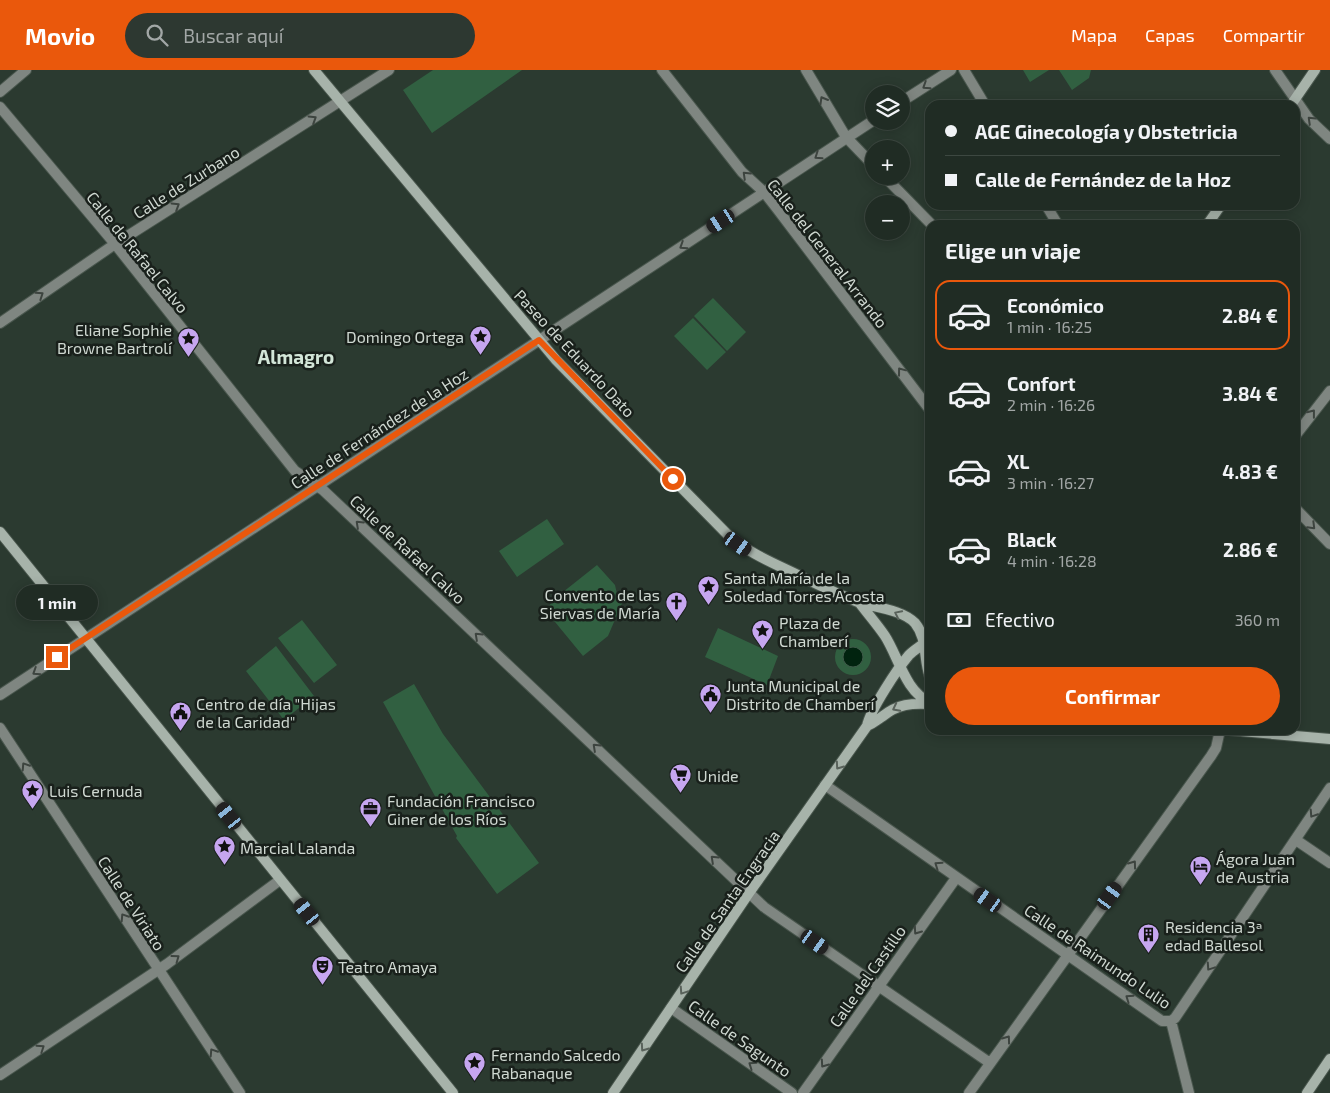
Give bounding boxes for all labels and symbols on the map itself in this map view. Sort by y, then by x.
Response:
one-way arrow [923,80,932,89]
one-way arrow [819,96,829,105]
one-way arrow [308,116,317,126]
one-way arrow [1308,117,1317,126]
street label: Calle de Zurbano [129,142,243,222]
one-way arrow [814,149,823,159]
one-way arrow [742,172,751,181]
street label: Calle del General Arrando [764,175,892,331]
street label: Calle de Rafael Calvo [83,187,193,317]
one-way arrow [170,203,179,212]
car [704,207,737,235]
one-way arrow [679,239,688,249]
street label: Paseo de Eduardo Dato [511,285,639,421]
one-way arrow [34,292,44,301]
place label: Eliane Sophie Browne Bartrolí [57,320,173,357]
place icon: Domingo Ortega [468,324,492,355]
place icon: Eliane Sophie Browne Bartrolí [176,326,200,357]
place label: Domingo Ortega [346,327,464,346]
district label: Almagro [258,345,334,368]
street label: Calle de Fernández de la Hoz [287,364,471,492]
one-way arrow [898,368,906,377]
one-way arrow [1307,410,1315,419]
route start [662,468,684,490]
street label: Calle de Rafael Calvo [346,491,470,607]
one-way arrow [1307,520,1316,529]
one-way arrow [356,521,365,530]
car [721,529,754,559]
place label: Santa María de la Soledad Torres Acosta [724,568,885,605]
place icon: Santa María de la Soledad Torres Acosta [696,574,720,605]
callout: 1 min [16,584,98,620]
place label: Convento de las Siervas de María [540,585,660,622]
church icon: Convento de las Siervas de María [664,591,688,622]
one-way arrow [894,610,903,620]
place label: Plaza de Chamberí [779,613,849,650]
place icon: Plaza de Chamberí [751,619,775,650]
one-way arrow [474,633,483,642]
route end [46,646,68,668]
one-way arrow [32,666,41,675]
place label: Junta Municipal de Distrito de Chamberí [726,676,876,713]
public building icon: Junta Municipal de Distrito de Chamberí [698,682,722,713]
place label: Centro de día "Hijas de la Caridad" [196,694,336,731]
public building icon: Centro de día "Hijas de la Caridad" [168,700,192,731]
one-way arrow [892,702,901,713]
one-way arrow [592,744,601,753]
one-way arrow [836,760,845,770]
one-way arrow [22,762,31,772]
supermarket icon: Unide [669,763,693,794]
place label: Unide [697,766,739,785]
place icon: Luis Cernuda [21,778,45,809]
place label: Luis Cernuda [49,781,143,800]
place label: Fundación Francisco Giner de los Ríos [387,791,535,828]
office icon: Fundación Francisco Giner de los Ríos [359,797,383,828]
car [213,800,244,832]
one-way arrow [1310,809,1319,818]
street label: Calle de Santa Engracia [671,826,783,976]
place icon: Marcial Lalanda [212,835,236,866]
place label: Marcial Lalanda [240,838,355,857]
place label: Ágora Juan de Austria [1216,849,1295,886]
street label: Calle de Viriato [94,852,170,954]
hotel icon: Ágora Juan de Austria [1188,855,1212,886]
one-way arrow [710,856,719,865]
one-way arrow [1127,861,1136,870]
one-way arrow [935,862,944,871]
car [1095,879,1124,913]
car [971,885,1004,915]
car [291,896,322,928]
street label: Calle de Raimundo Lulio [1021,900,1175,1012]
one-way arrow [121,913,130,922]
place label: Residencia 3ª edad Ballesol [1165,917,1263,954]
street label: Calle del Castillo [825,921,909,1031]
building icon: Residencia 3ª edad Ballesol [1137,923,1161,954]
one-way arrow [914,926,924,935]
car [798,927,831,957]
theatre icon: Teatro Amaya [310,954,334,985]
one-way arrow [170,955,180,964]
place label: Teatro Amaya [338,957,437,976]
one-way arrow [1207,962,1216,971]
one-way arrow [679,986,689,995]
one-way arrow [1126,994,1135,1004]
street label: Calle de Sagunto [685,995,795,1081]
one-way arrow [1002,1036,1010,1045]
one-way arrow [640,1043,650,1052]
one-way arrow [35,1045,44,1054]
place label: Fernando Salcedo Rabanaque [491,1045,621,1082]
one-way arrow [210,1049,219,1058]
place icon: Fernando Salcedo Rabanaque [463,1051,487,1082]
one-way arrow [821,1058,830,1068]
one-way arrow [748,1062,758,1071]

